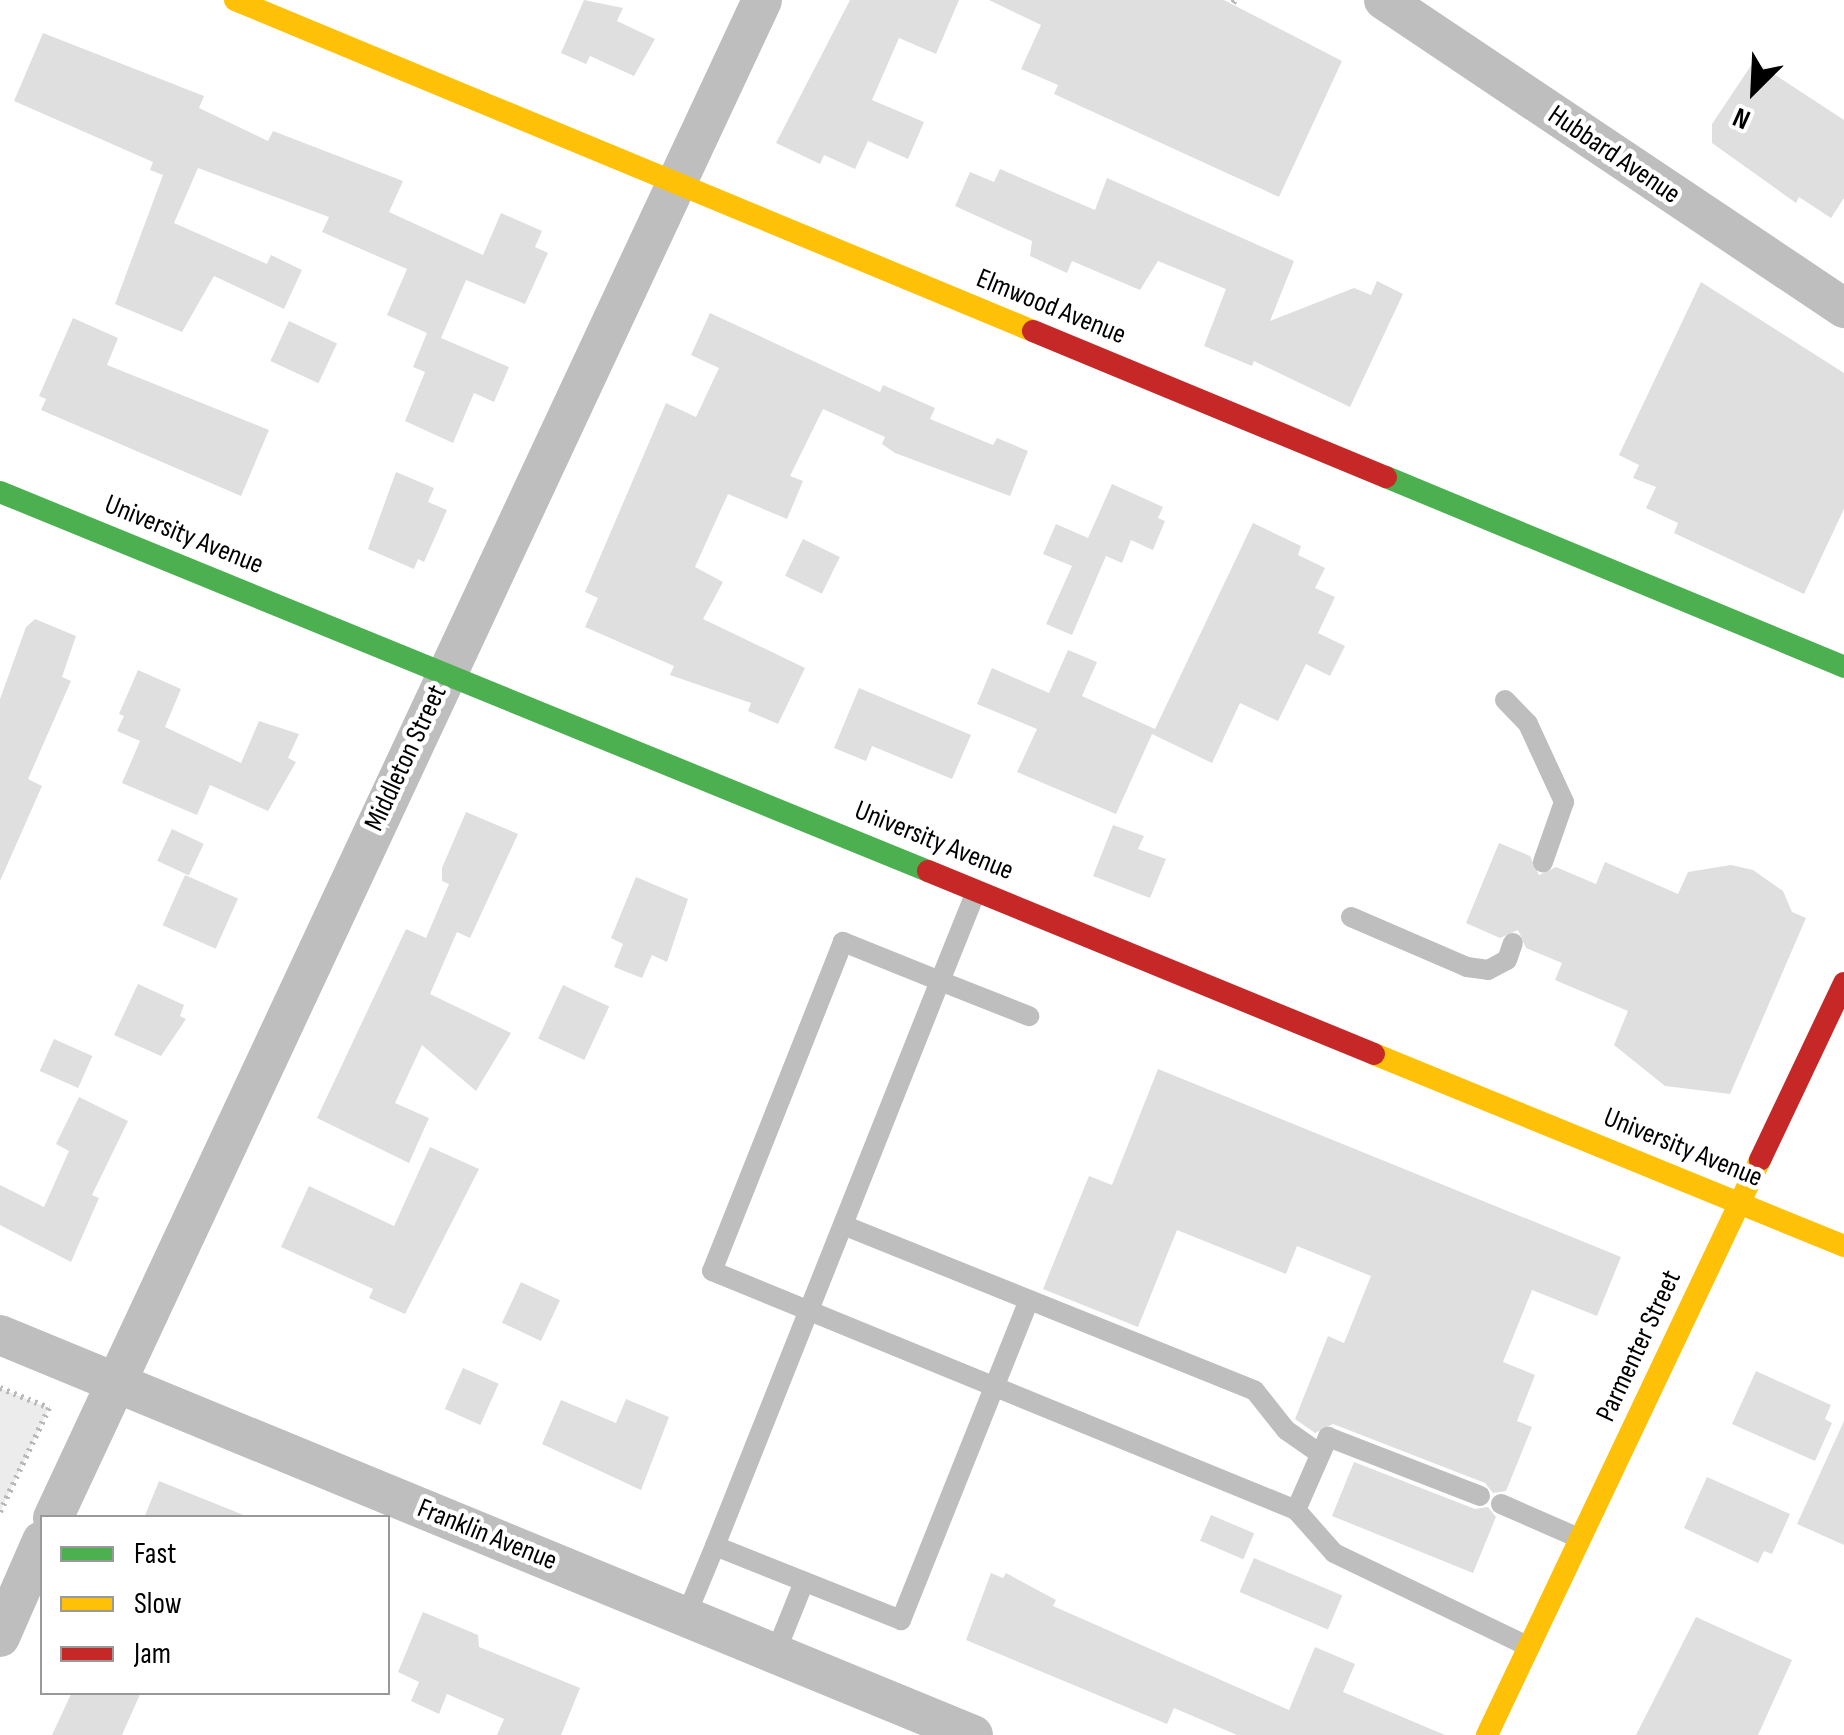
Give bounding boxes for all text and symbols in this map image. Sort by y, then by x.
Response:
north arrow [1704,40,1804,140]
street label: Hubbard Avenue [1542,99,1686,211]
text: N [1728,100,1755,136]
street label: Elmwood Avenue [971,262,1131,352]
street label: University Avenue [100,488,268,582]
street label: Middleton Street [358,680,454,836]
street label: University Avenue [850,794,1018,888]
street label: University Avenue [1599,1101,1767,1195]
street label: Parmenter Street [1589,1265,1689,1427]
street label: Franklin Avenue [412,1492,562,1578]
legend [40,1515,390,1695]
text: Fast [134,1536,176,1572]
text: Slow [134,1586,182,1622]
text: Jam [134,1636,171,1672]

